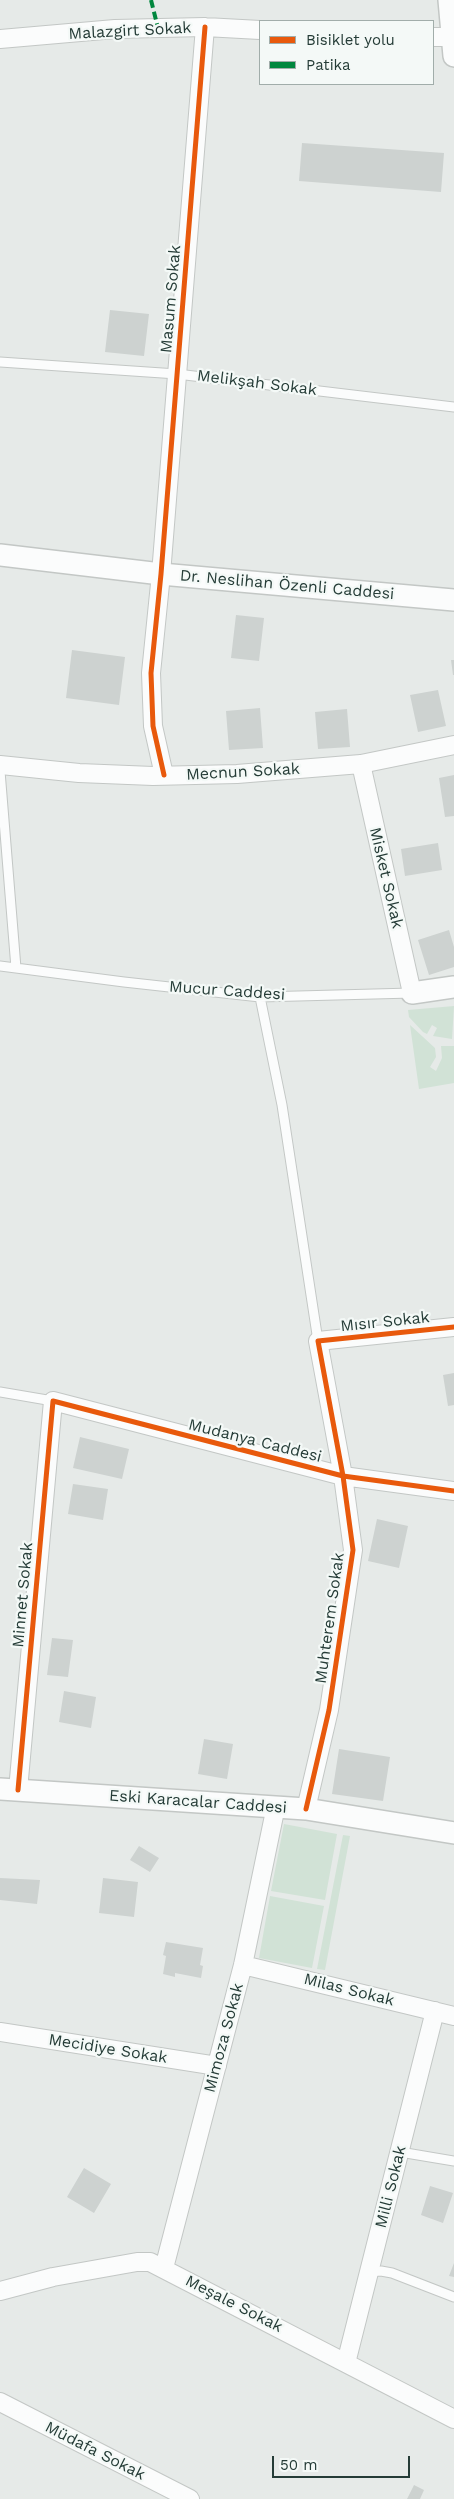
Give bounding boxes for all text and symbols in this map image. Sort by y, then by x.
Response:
street label: Malazgirt Sokak [68,18,192,44]
legend [259,20,434,85]
text: Bisiklet yolu [306,31,395,49]
text: Patika [306,56,350,74]
street label: Masum Sokak [157,244,185,354]
street label: Melikşah Sokak [196,366,318,400]
street label: Dr. Neslihan Özenli Caddesi [179,566,395,604]
street label: Mecnun Sokak [186,759,300,785]
street label: Misket Sokak [365,826,407,930]
street label: Mucur Caddesi [168,977,286,1005]
street label: Mısır Sokak [339,1308,431,1336]
street label: Mudanya Caddesi [186,1415,324,1467]
street label: Minnet Sokak [9,1541,37,1649]
street label: Muhterem Sokak [311,1551,349,1685]
street label: Eski Karacalar Caddesi [109,1786,287,1818]
street label: Milas Sokak [302,1969,396,2011]
street label: Mimoza Sokak [200,1981,248,2095]
street label: Mecidiye Sokak [47,2030,169,2068]
street label: Milli Sokak [371,2144,411,2230]
street label: Meşale Sokak [182,2271,286,2337]
street label: Müdafa Sokak [42,2418,148,2484]
scale bar [274,2446,412,2478]
text: 50 m [280,2456,317,2474]

